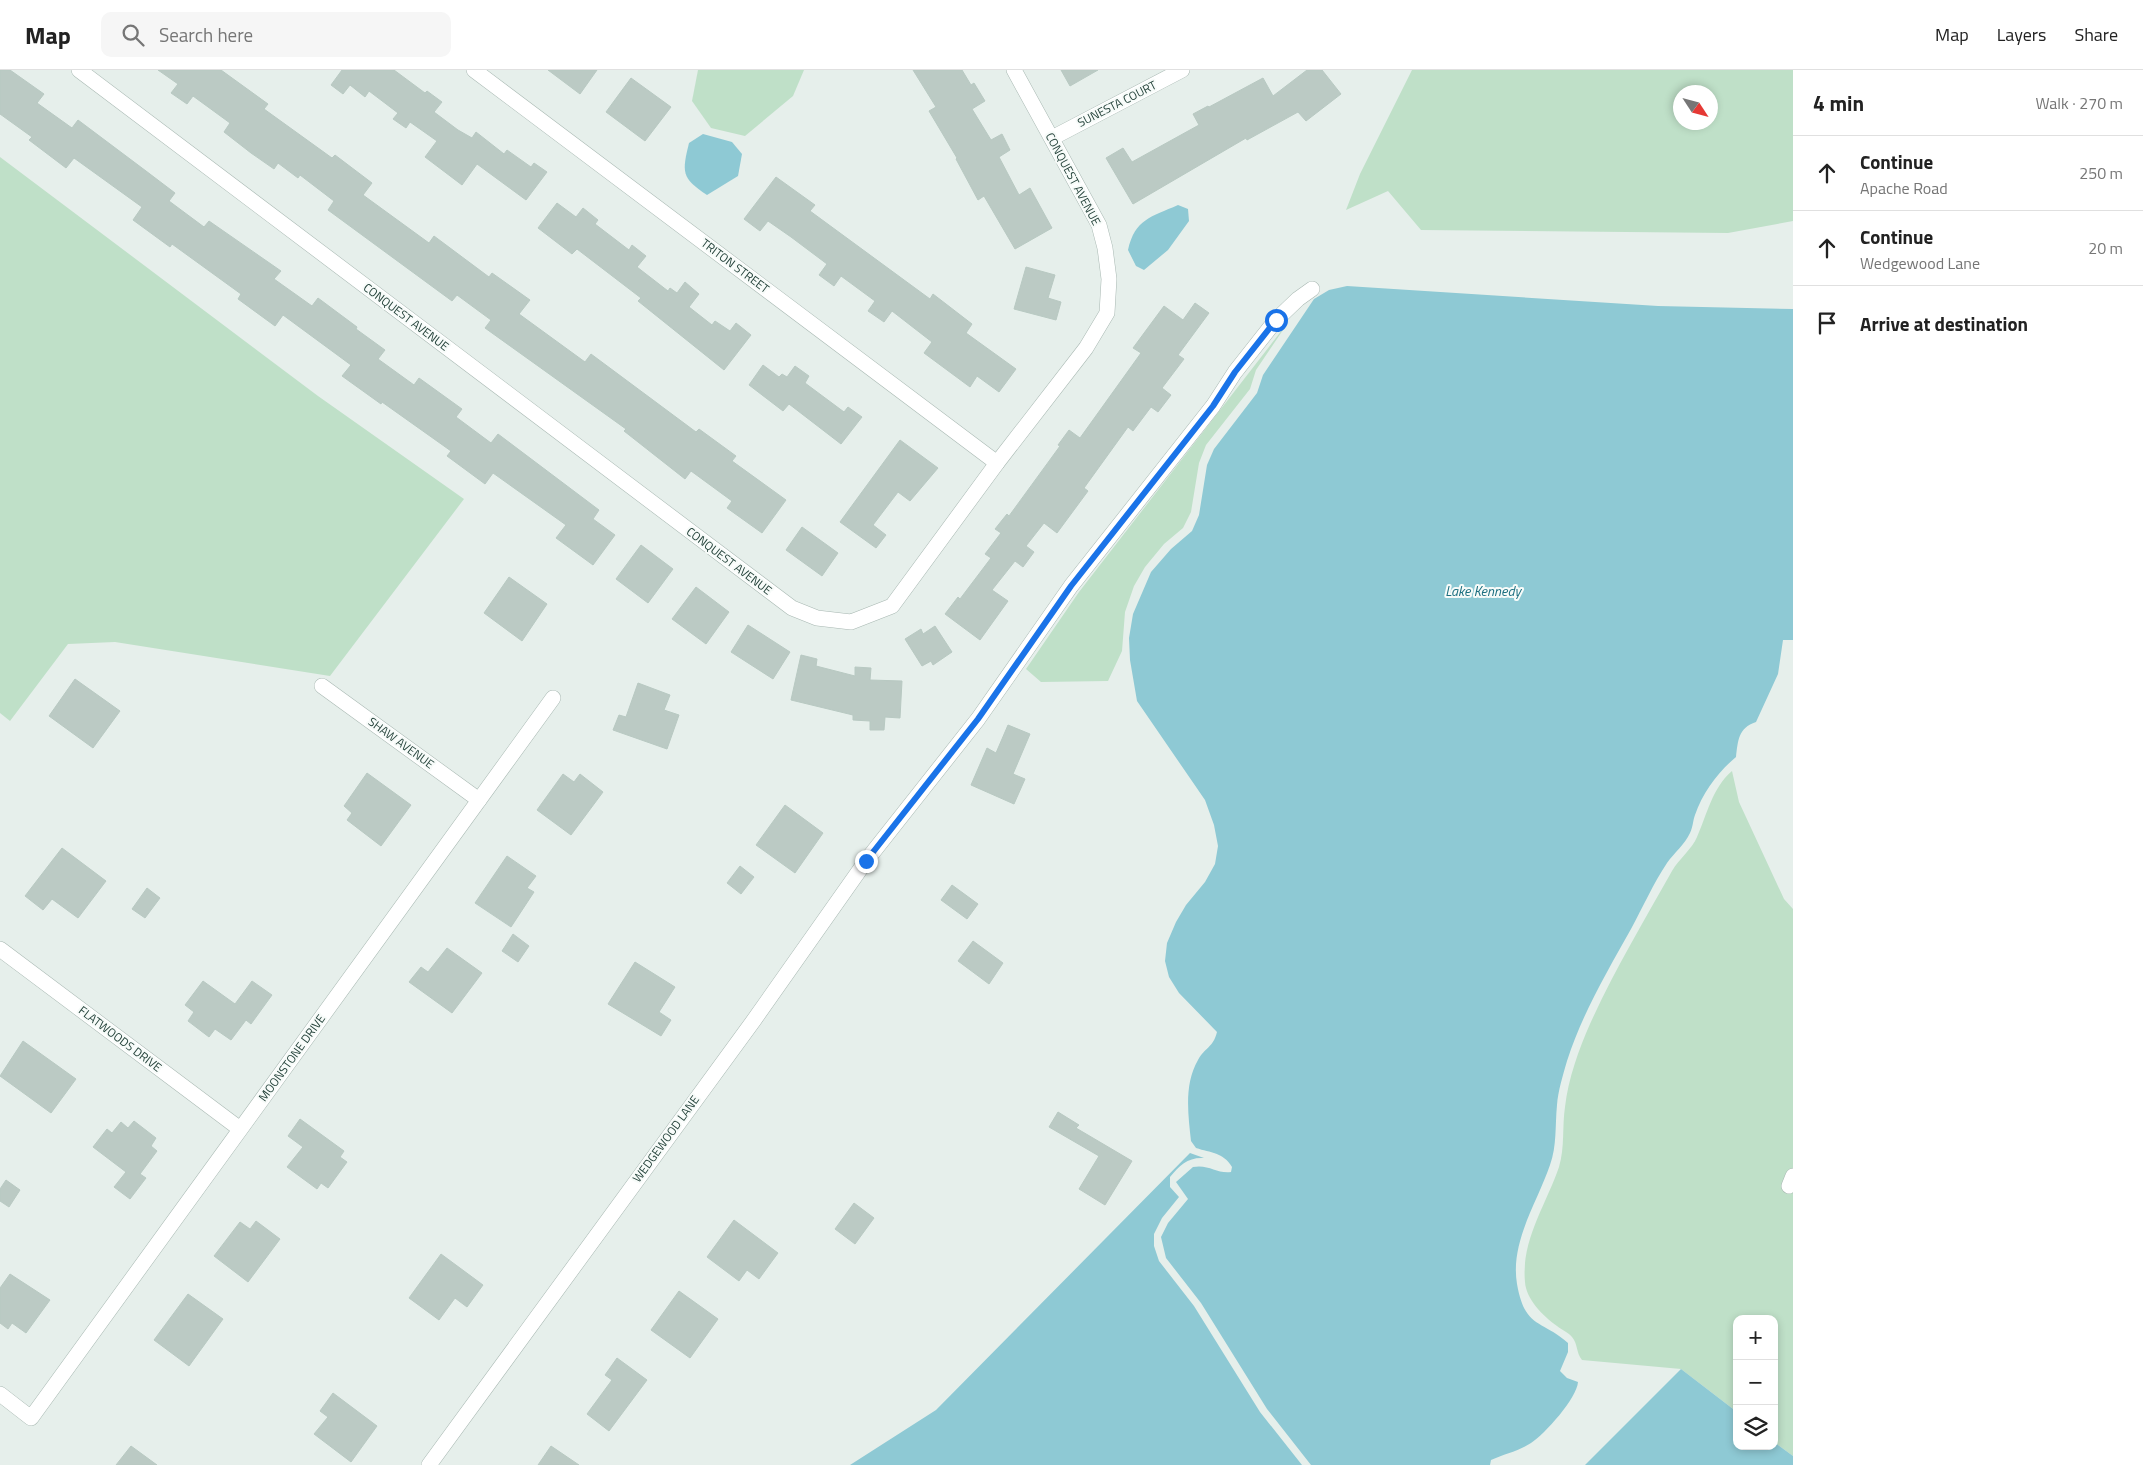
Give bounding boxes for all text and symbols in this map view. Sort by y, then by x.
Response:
search box [101,12,451,57]
text: Map [25,17,71,53]
text: Search here [159,20,253,49]
icon: search [119,21,147,49]
text: Map [1935,21,1969,48]
text: Layers [1997,21,2046,48]
text: Share [2074,21,2118,48]
street label: SUNESTA COURT [1074,75,1160,132]
north arrow [1673,85,1718,130]
text: 4 min [1813,87,1864,119]
text: Walk · 270 m [2035,91,2123,115]
street label: CONQUEST AVENUE [1041,129,1106,229]
text: Continue [1860,147,1933,176]
icon: ahead [1813,159,1841,187]
text: 250 m [2079,161,2123,185]
text: Apache Road [1860,176,1948,200]
text: Continue [1860,222,1933,251]
street label: TRITON STREET [697,234,774,298]
icon: ahead [1813,234,1841,262]
text: 20 m [2088,236,2123,260]
text: Wedgewood Lane [1860,251,1980,275]
street label: CONQUEST AVENUE [359,278,453,355]
route start [1265,309,1288,332]
icon: arrive [1813,309,1841,337]
text: Arrive at destination [1860,309,2028,338]
street label: CONQUEST AVENUE [682,522,776,599]
water label: Lake Kennedy [1445,580,1523,601]
street label: SHAW AVENUE [364,712,439,773]
route end [855,850,878,873]
street label: FLATWOODS DRIVE [75,1001,166,1077]
street label: MOONSTONE DRIVE [253,1010,330,1105]
street label: WEDGEWOOD LANE [627,1091,704,1186]
map controls [1733,1315,1778,1450]
button: + [1733,1315,1778,1360]
button: − [1733,1360,1778,1405]
button: layers [1733,1405,1778,1450]

